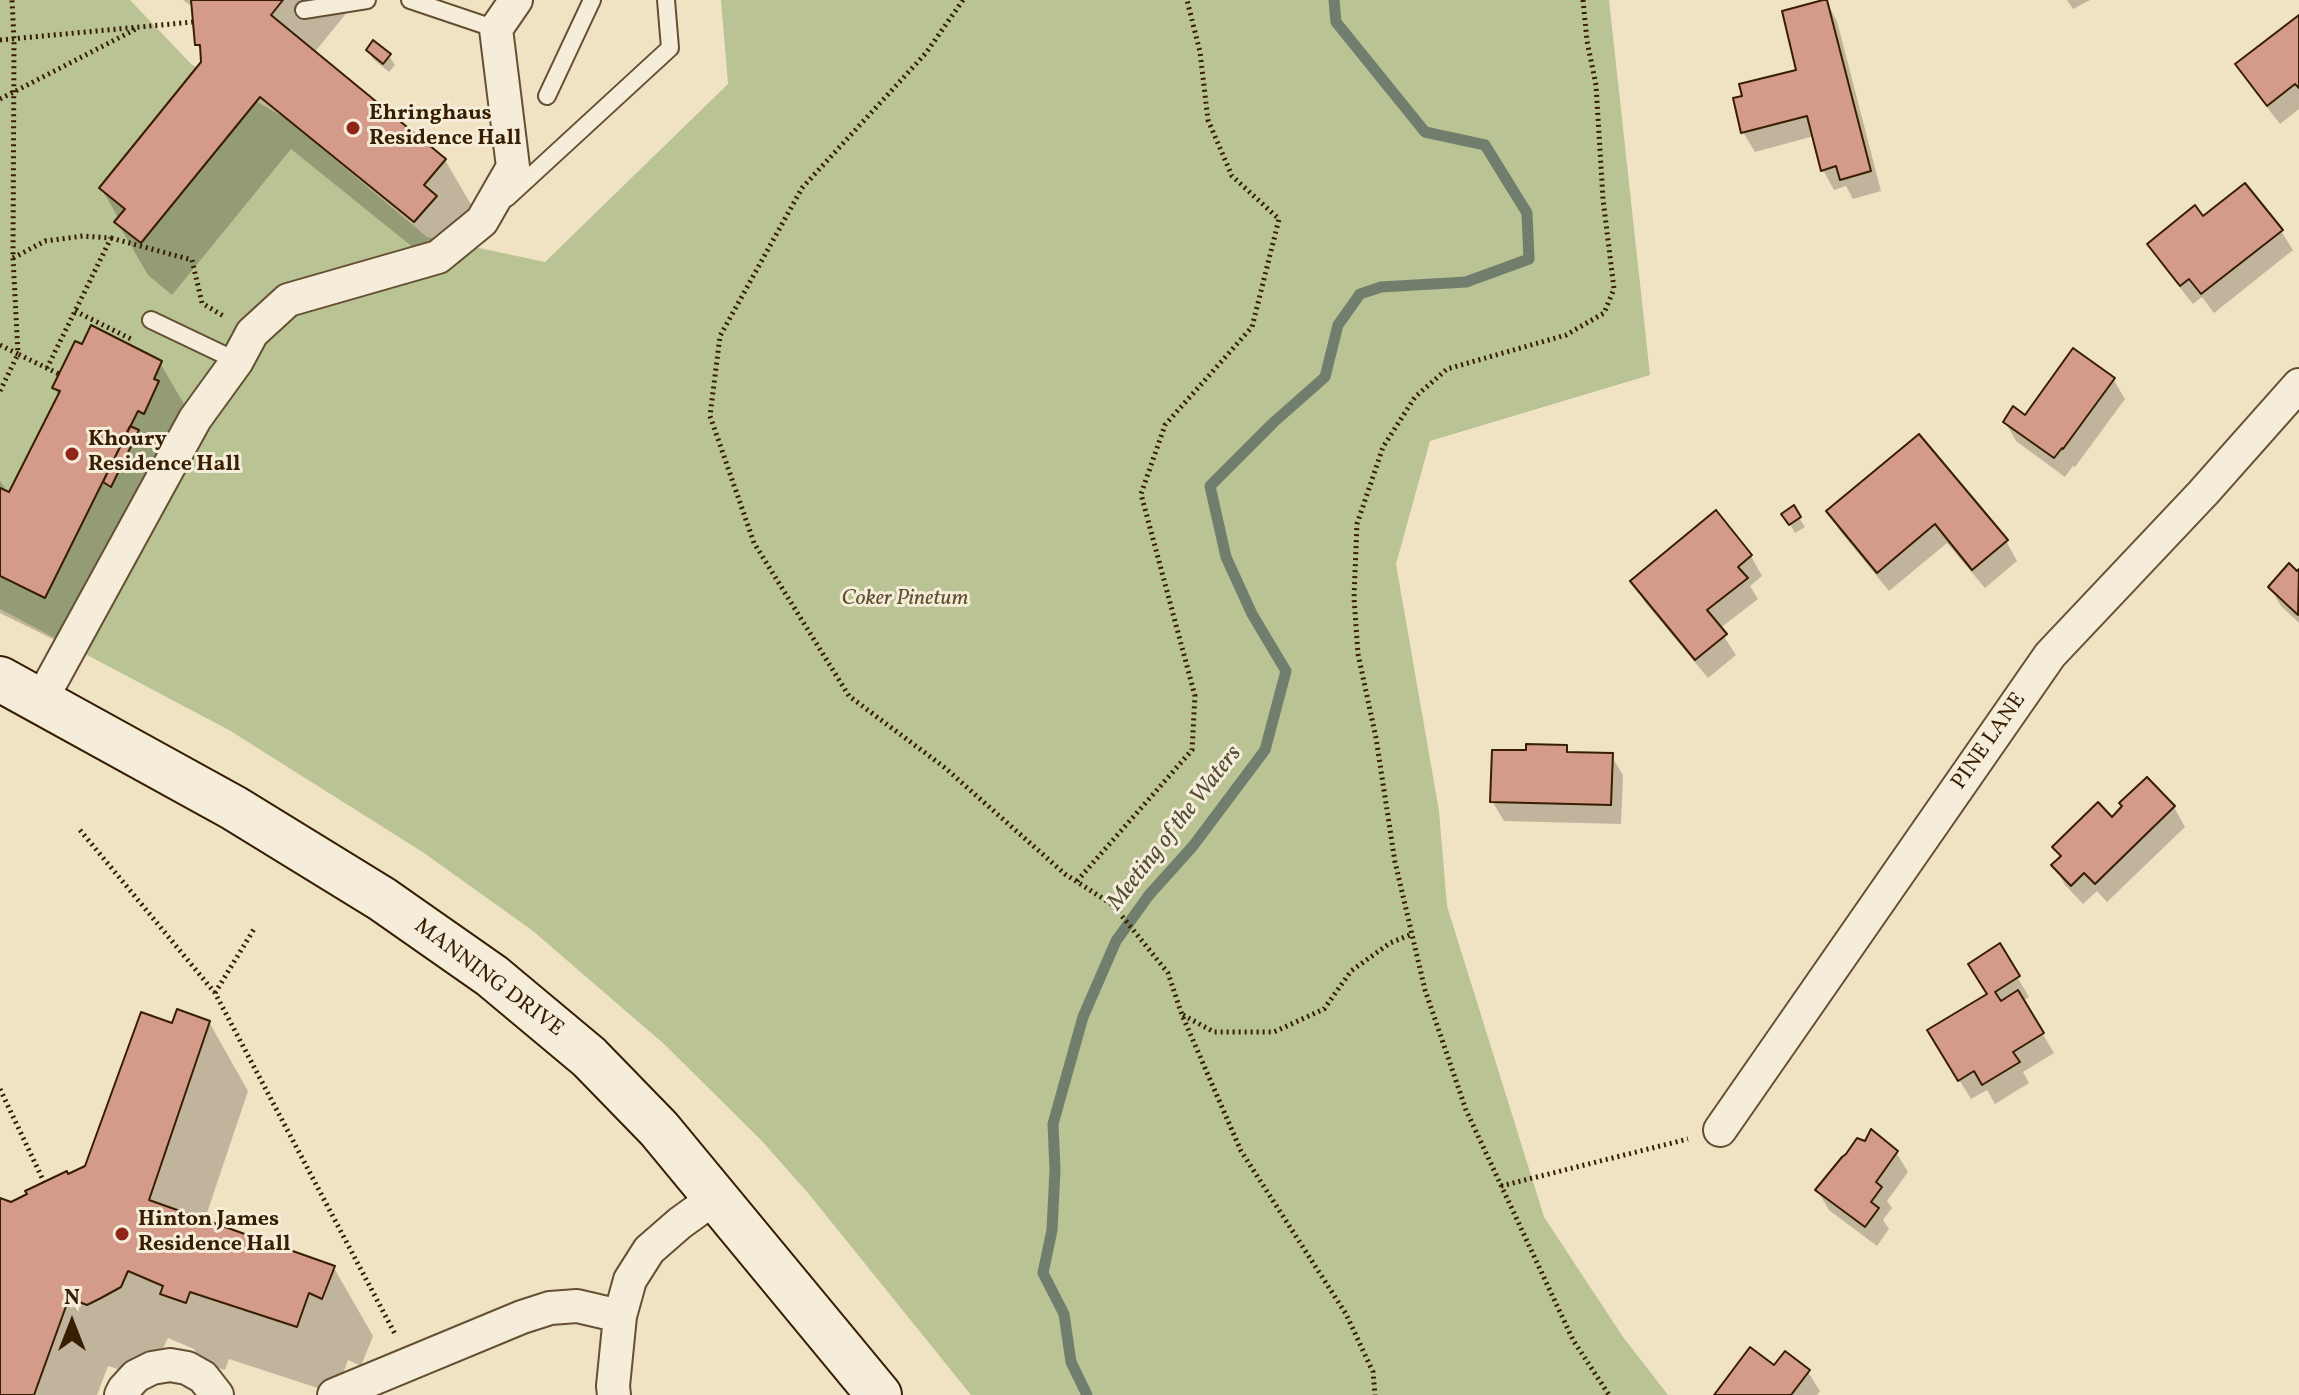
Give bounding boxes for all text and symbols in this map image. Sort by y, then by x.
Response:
place label: Ehringhaus Residence Hall [369,102,521,154]
marker: Ehringhaus Residence Hall [344,119,362,137]
place label: Khoury Residence Hall [88,428,240,480]
marker: Khoury Residence Hall [63,445,81,463]
park label: Coker Pinetum [842,587,968,613]
street label: PINE LANE [1947,689,2033,795]
water label: Meeting of the Waters [1103,741,1249,917]
street label: MANNING DRIVE [408,914,568,1044]
place label: Hinton James Residence Hall [138,1208,290,1260]
marker: Hinton James Residence Hall [113,1225,131,1243]
north arrow [32,1283,112,1363]
text: N [64,1283,80,1314]

